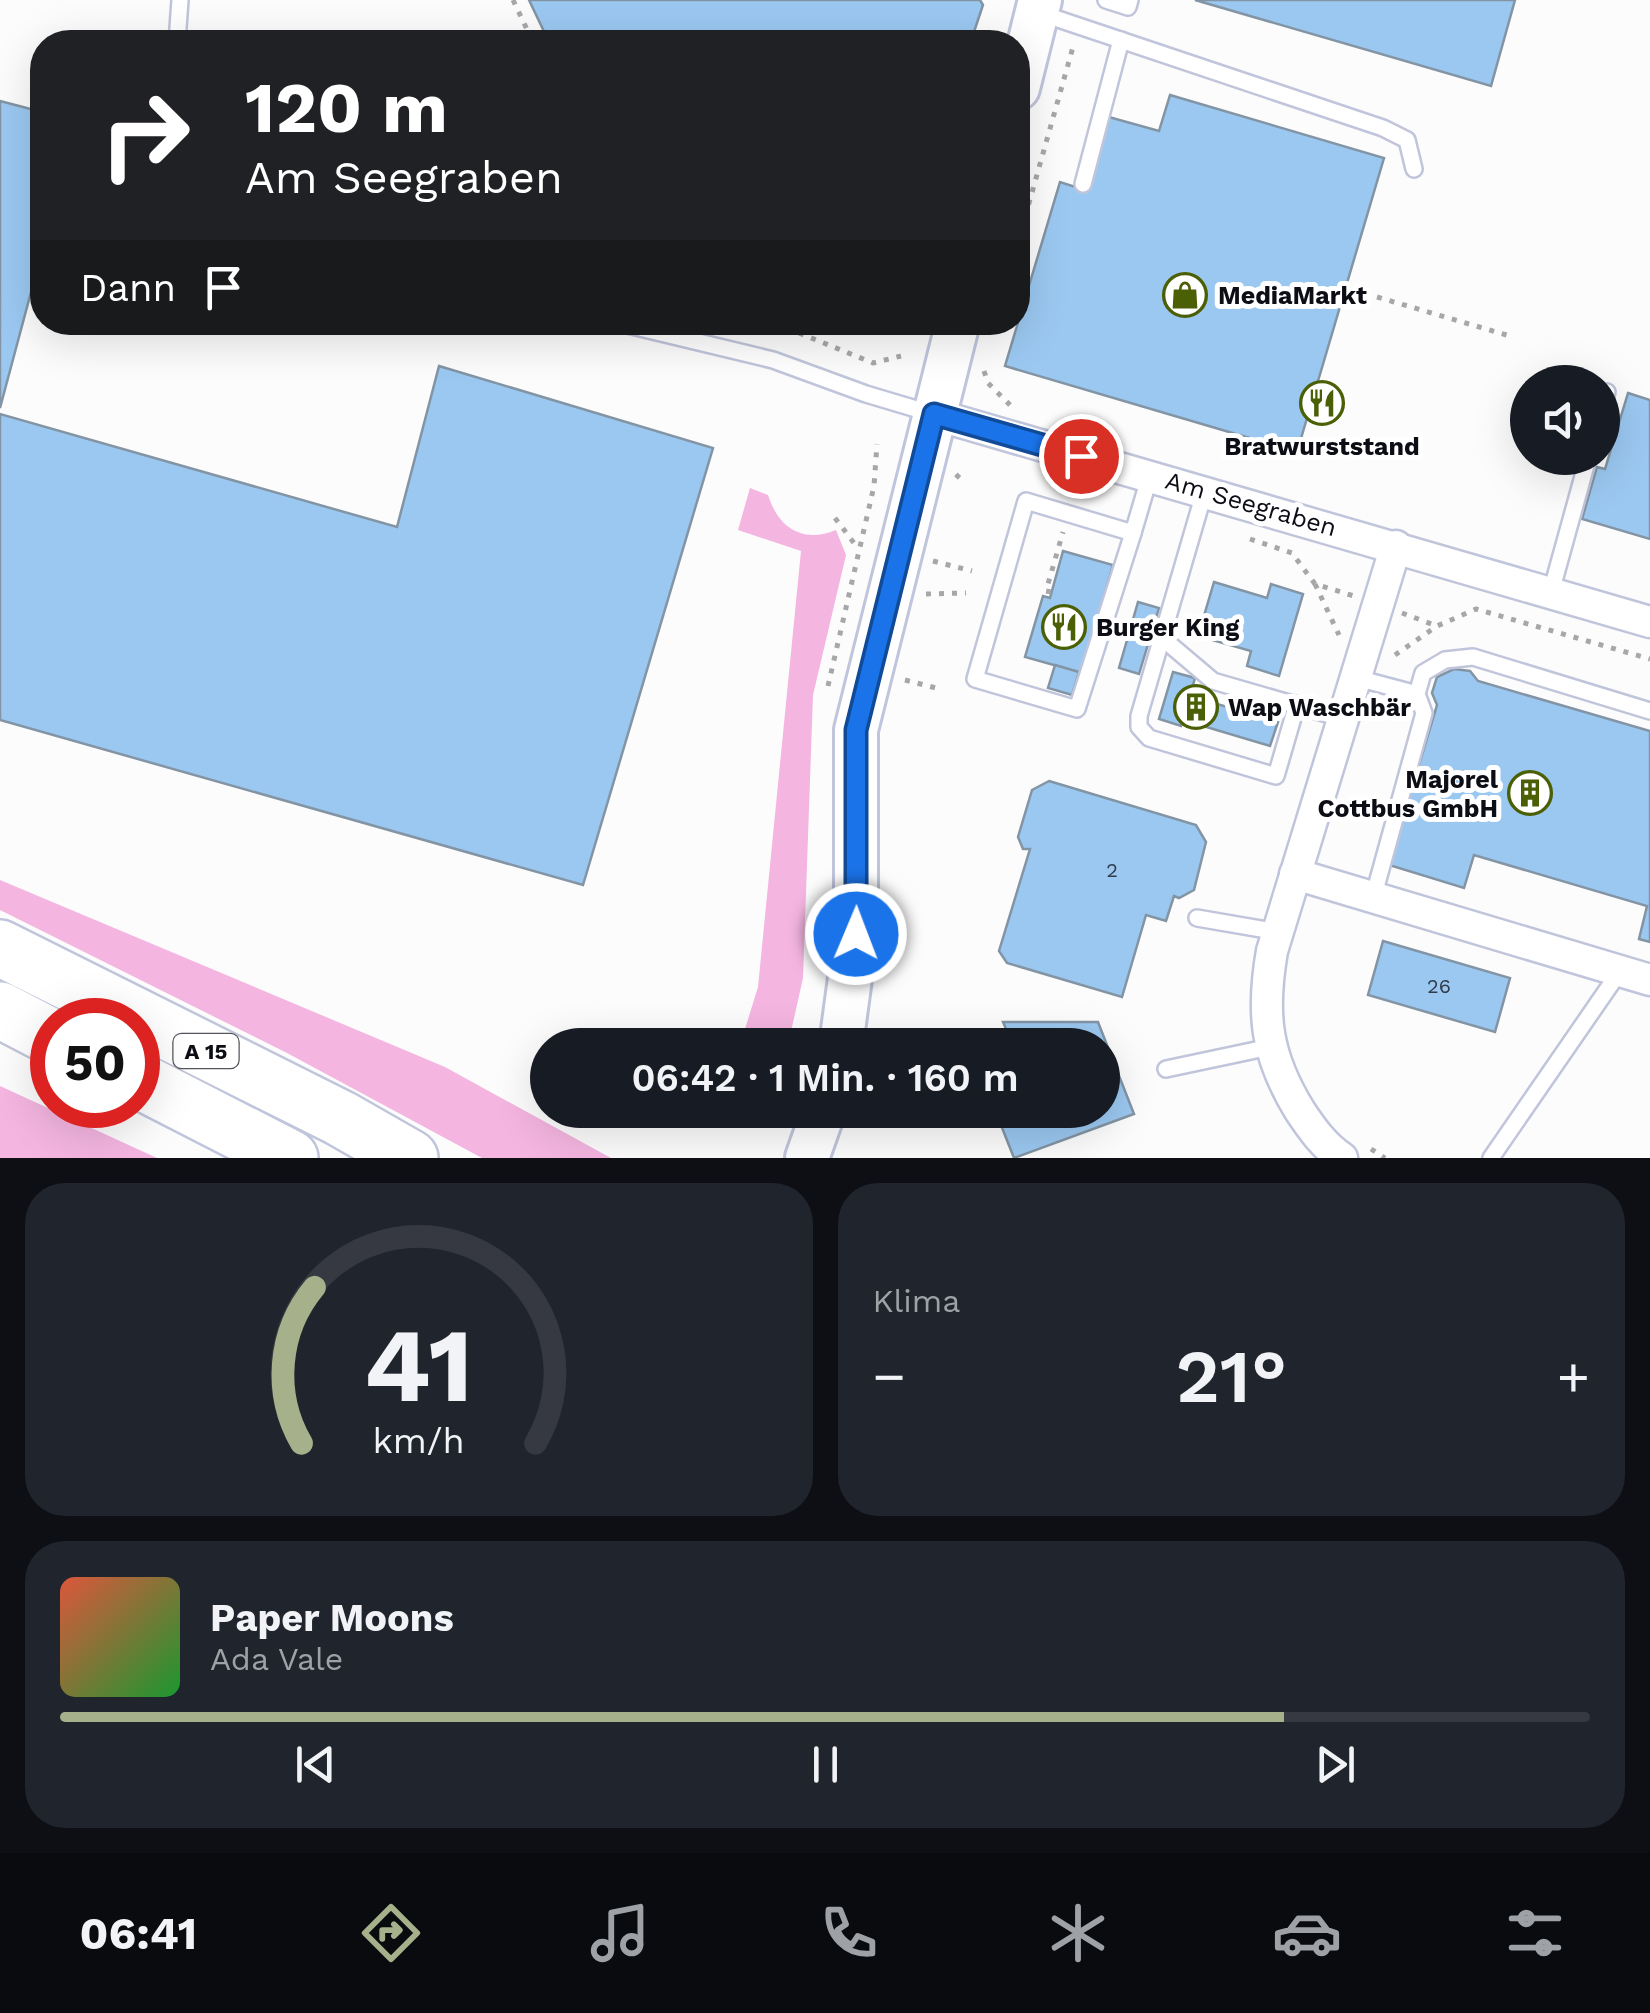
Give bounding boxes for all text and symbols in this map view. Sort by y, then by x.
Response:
text: 120 m [245,67,448,149]
icon: right [80,70,210,200]
text: Am Seegraben [245,151,563,204]
icon: arrive [196,260,251,315]
text: Dann [80,266,176,310]
shop icon: MediaMarkt [1162,272,1208,318]
place label: MediaMarkt [1218,281,1367,310]
map controls [1510,365,1620,475]
button: sound [1510,365,1620,475]
restaurant icon: Bratwurststand [1299,380,1345,426]
pin [1039,414,1124,499]
icon: arrive [1054,429,1109,484]
place label: Bratwurststand [1224,432,1420,461]
street label: Am Seegraben [1162,466,1340,542]
restaurant icon: Burger King [1041,604,1087,650]
place label: Burger King [1096,613,1239,642]
building icon: Wap Waschbär [1173,684,1219,730]
place label: Wap Waschbär [1228,693,1411,722]
place label: Majorel Cottbus GmbH [1318,765,1499,823]
building icon: Majorel Cottbus GmbH [1507,770,1553,816]
house number: 2 [1106,858,1118,882]
position arrow [804,882,908,986]
house number: 26 [1427,974,1451,998]
speed limit sign: 50 [30,998,160,1128]
road number: A 15 [174,1034,238,1068]
text: 06:42 · 1 Min. · 160 m [631,1056,1019,1100]
text: Klima [873,1282,960,1320]
text: 41 [364,1304,473,1426]
text: 21° [1175,1332,1287,1420]
text: − [873,1344,906,1408]
text: + [1557,1344,1590,1408]
text: km/h [373,1420,465,1462]
text: Paper Moons [210,1596,454,1640]
text: Ada Vale [210,1640,343,1678]
icon: previous [288,1737,343,1792]
icon: pause [798,1737,853,1792]
icon: next [1308,1737,1363,1792]
icon: directions [356,1898,426,1968]
icon: music [585,1898,655,1968]
icon: phone [814,1898,884,1968]
icon: climate [1043,1898,1113,1968]
icon: car [1272,1898,1342,1968]
icon: filters [1500,1898,1570,1968]
text: 06:41 [79,1907,197,1960]

